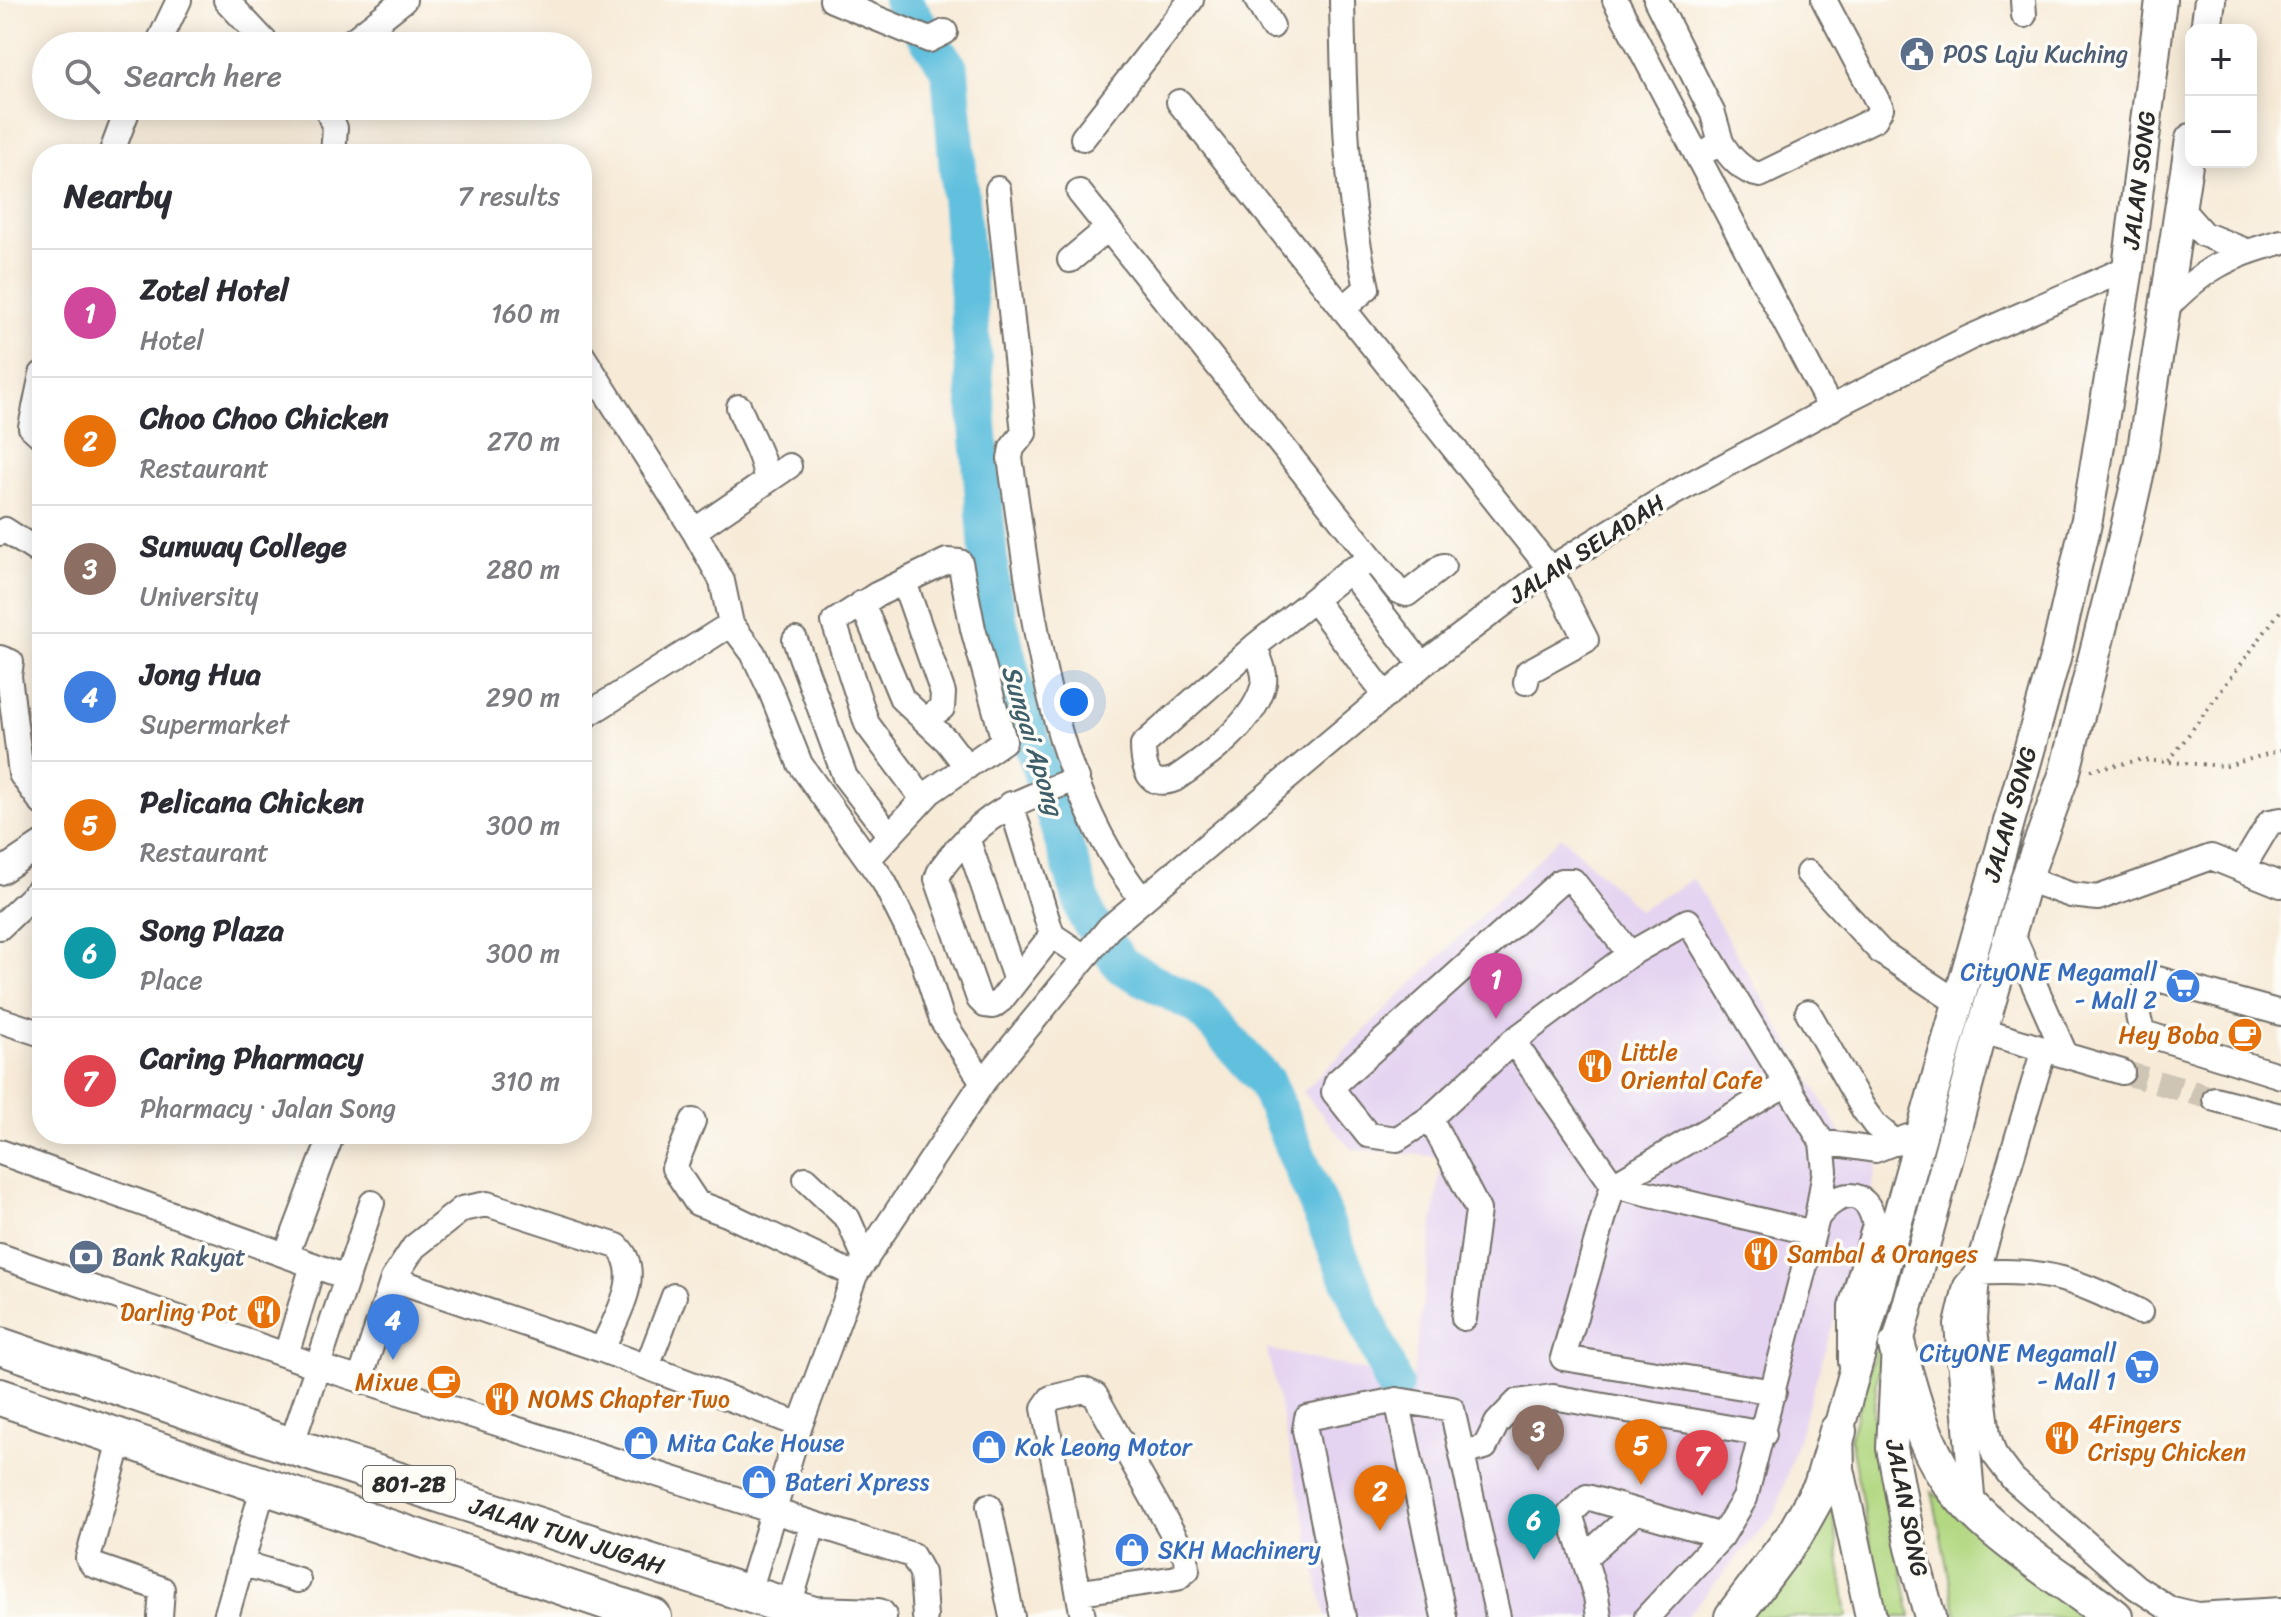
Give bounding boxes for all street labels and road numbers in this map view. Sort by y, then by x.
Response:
street label: JALAN SONG [2110,108,2168,253]
street label: JALAN SELADAH [1500,483,1673,616]
street label: JALAN SONG [1970,741,2049,888]
street label: JALAN SONG [1873,1435,1941,1580]
road number: 801-2B [363,1466,455,1502]
street label: JALAN TUN JUGAH [463,1484,670,1587]

